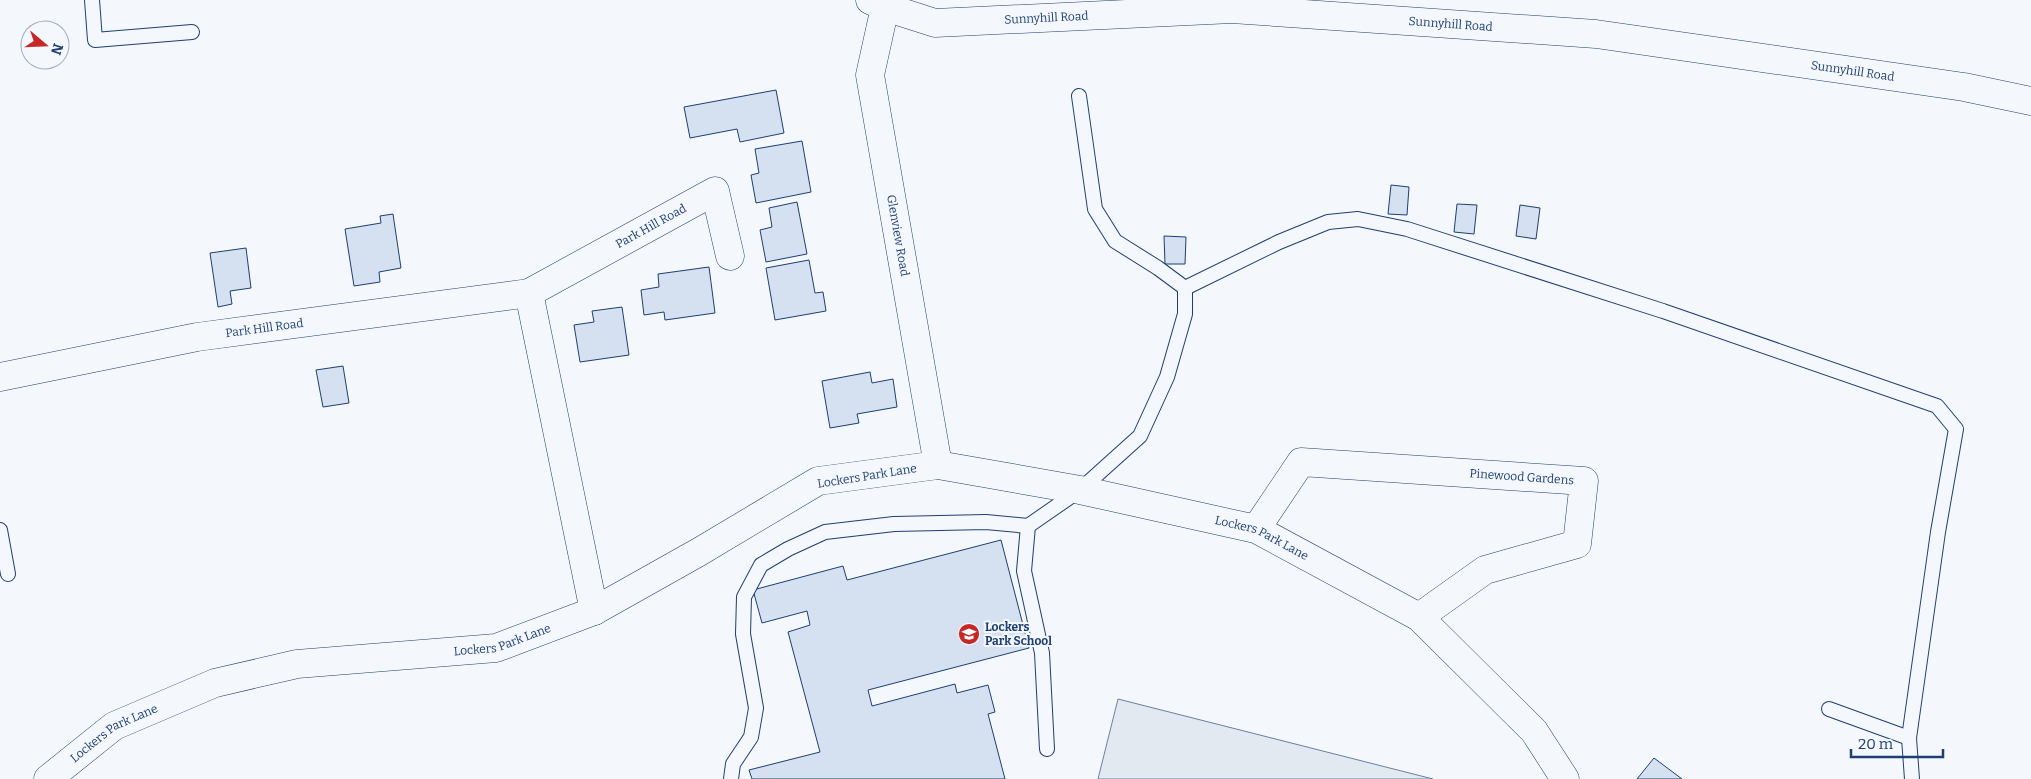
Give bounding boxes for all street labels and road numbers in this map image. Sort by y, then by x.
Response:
street label: Sunnyhill Road [1004,9,1089,27]
street label: Sunnyhill Road [1408,14,1493,34]
street label: Sunnyhill Road [1810,58,1895,84]
street label: Glenview Road [884,194,912,277]
street label: Park Hill Road [613,201,689,251]
street label: Park Hill Road [225,316,304,340]
street label: Lockers Park Lane [816,461,918,491]
street label: Pinewood Gardens [1469,466,1575,487]
street label: Lockers Park Lane [1214,513,1311,563]
street label: Lockers Park Lane [453,621,553,658]
street label: Lockers Park Lane [68,701,160,765]

